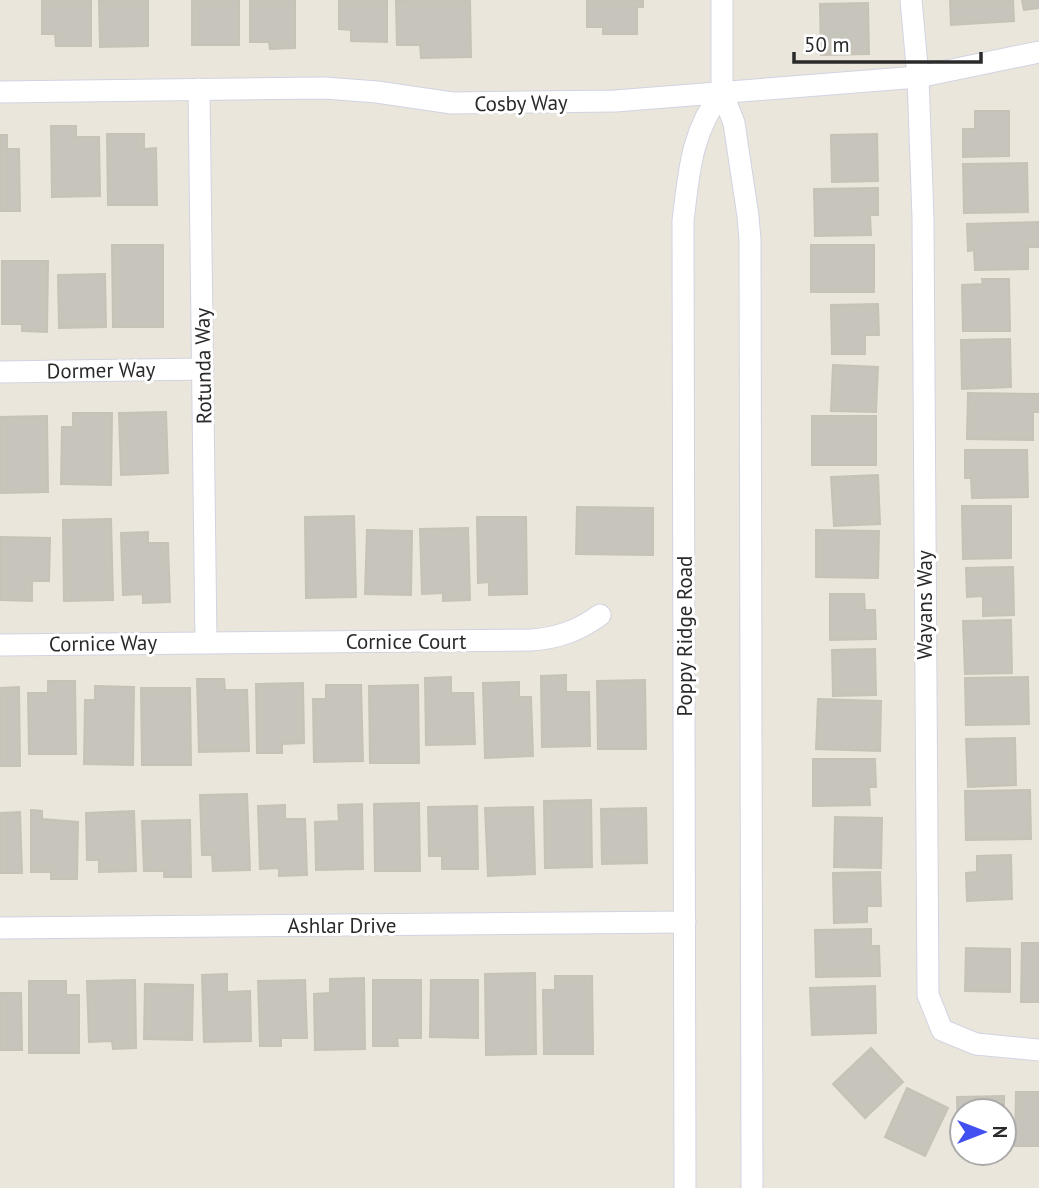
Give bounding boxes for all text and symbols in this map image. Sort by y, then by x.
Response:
scale bar [794,21,981,65]
text: 50 m [804,31,850,58]
street label: Cosby Way [474,89,568,117]
street label: Rotunda Way [188,307,218,424]
street label: Dormer Way [46,356,156,384]
street label: Wayans Way [911,550,938,660]
street label: Poppy Ridge Road [671,556,698,716]
street label: Cornice Court [346,628,466,655]
street label: Cornice Way [49,629,158,657]
street label: Ashlar Drive [288,912,396,939]
north arrow [948,1097,1018,1167]
text: N [988,1126,1012,1138]

